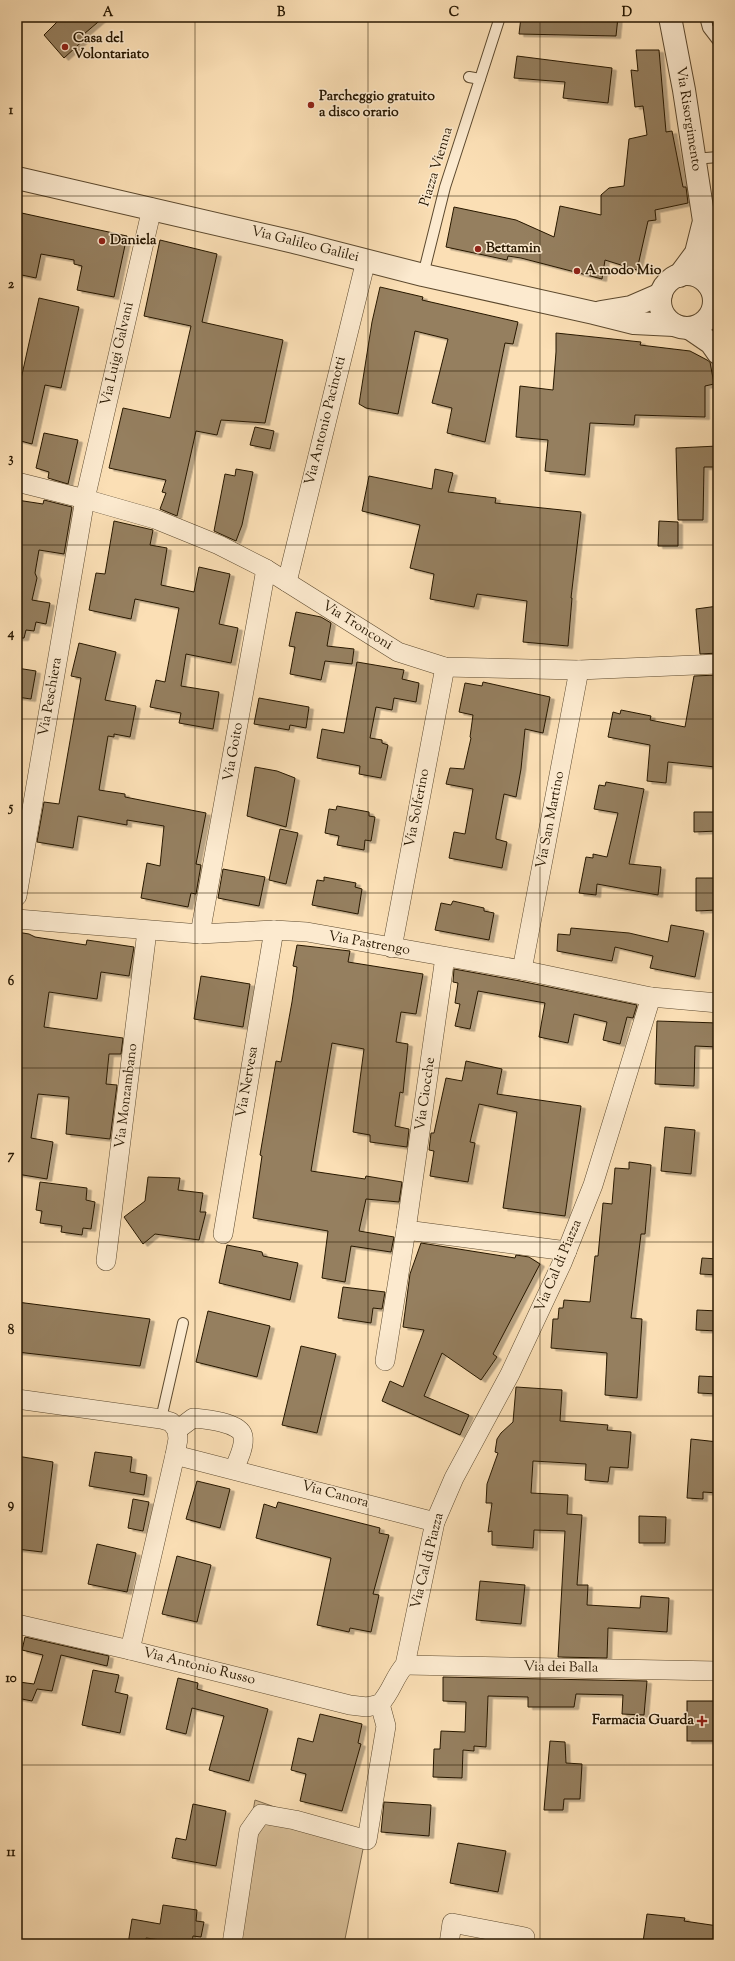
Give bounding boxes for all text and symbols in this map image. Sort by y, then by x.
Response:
text: A [103,4,114,22]
text: B [277,4,286,22]
text: C [449,4,459,22]
text: D [622,4,632,22]
place label: Casa del Volontariato [73,29,149,65]
marker: Casa del Volontariato [60,42,70,52]
street label: Via Risorgimento [670,65,706,173]
place label: Parcheggio gratuito a disco orario [319,87,435,123]
marker: Parcheggio gratuito a disco orario [306,100,316,110]
text: 1 [9,102,14,120]
street label: Piazza Vienna [415,124,459,209]
street label: Via Galileo Galilei [249,222,361,268]
place label: Daniela [110,231,157,251]
marker: Daniela [97,236,107,246]
place label: Bettamin [486,239,542,259]
marker: Bettamin [473,244,483,254]
place label: A modo Mio [585,261,662,281]
marker: A modo Mio [572,266,582,276]
text: 2 [8,276,15,294]
street label: Via Luigi Galvani [96,300,140,408]
street label: Via Antonio Pacinotti [300,354,352,488]
text: 3 [8,450,14,468]
street label: Via Tronconi [318,596,396,656]
text: 4 [7,625,15,643]
street label: Via Peschiera [34,655,68,738]
street label: Via Goito [219,721,249,783]
street label: Via Solferino [401,767,435,849]
street label: Via San Martino [532,769,570,870]
text: 5 [8,799,14,817]
street label: Via Pastrengo [327,927,412,961]
text: 6 [8,973,15,991]
street label: Via Monzambano [111,1042,143,1150]
street label: Via Nervesa [232,1044,264,1119]
street label: Via Ciocche [411,1056,441,1132]
text: 7 [8,1147,15,1165]
street label: Via Cal di Piazza [531,1216,588,1315]
text: 8 [8,1322,15,1340]
street label: Via Canora [299,1476,371,1514]
text: 9 [8,1496,15,1514]
street label: Via Cal di Piazza [406,1510,450,1611]
street label: Via Antonio Russo [141,1643,258,1691]
street label: Via dei Balla [523,1657,599,1679]
text: 10 [5,1670,17,1688]
place label: Farmacia Guarda [592,1711,695,1731]
marker: Farmacia Guarda [697,1716,707,1726]
text: 11 [7,1844,16,1862]

